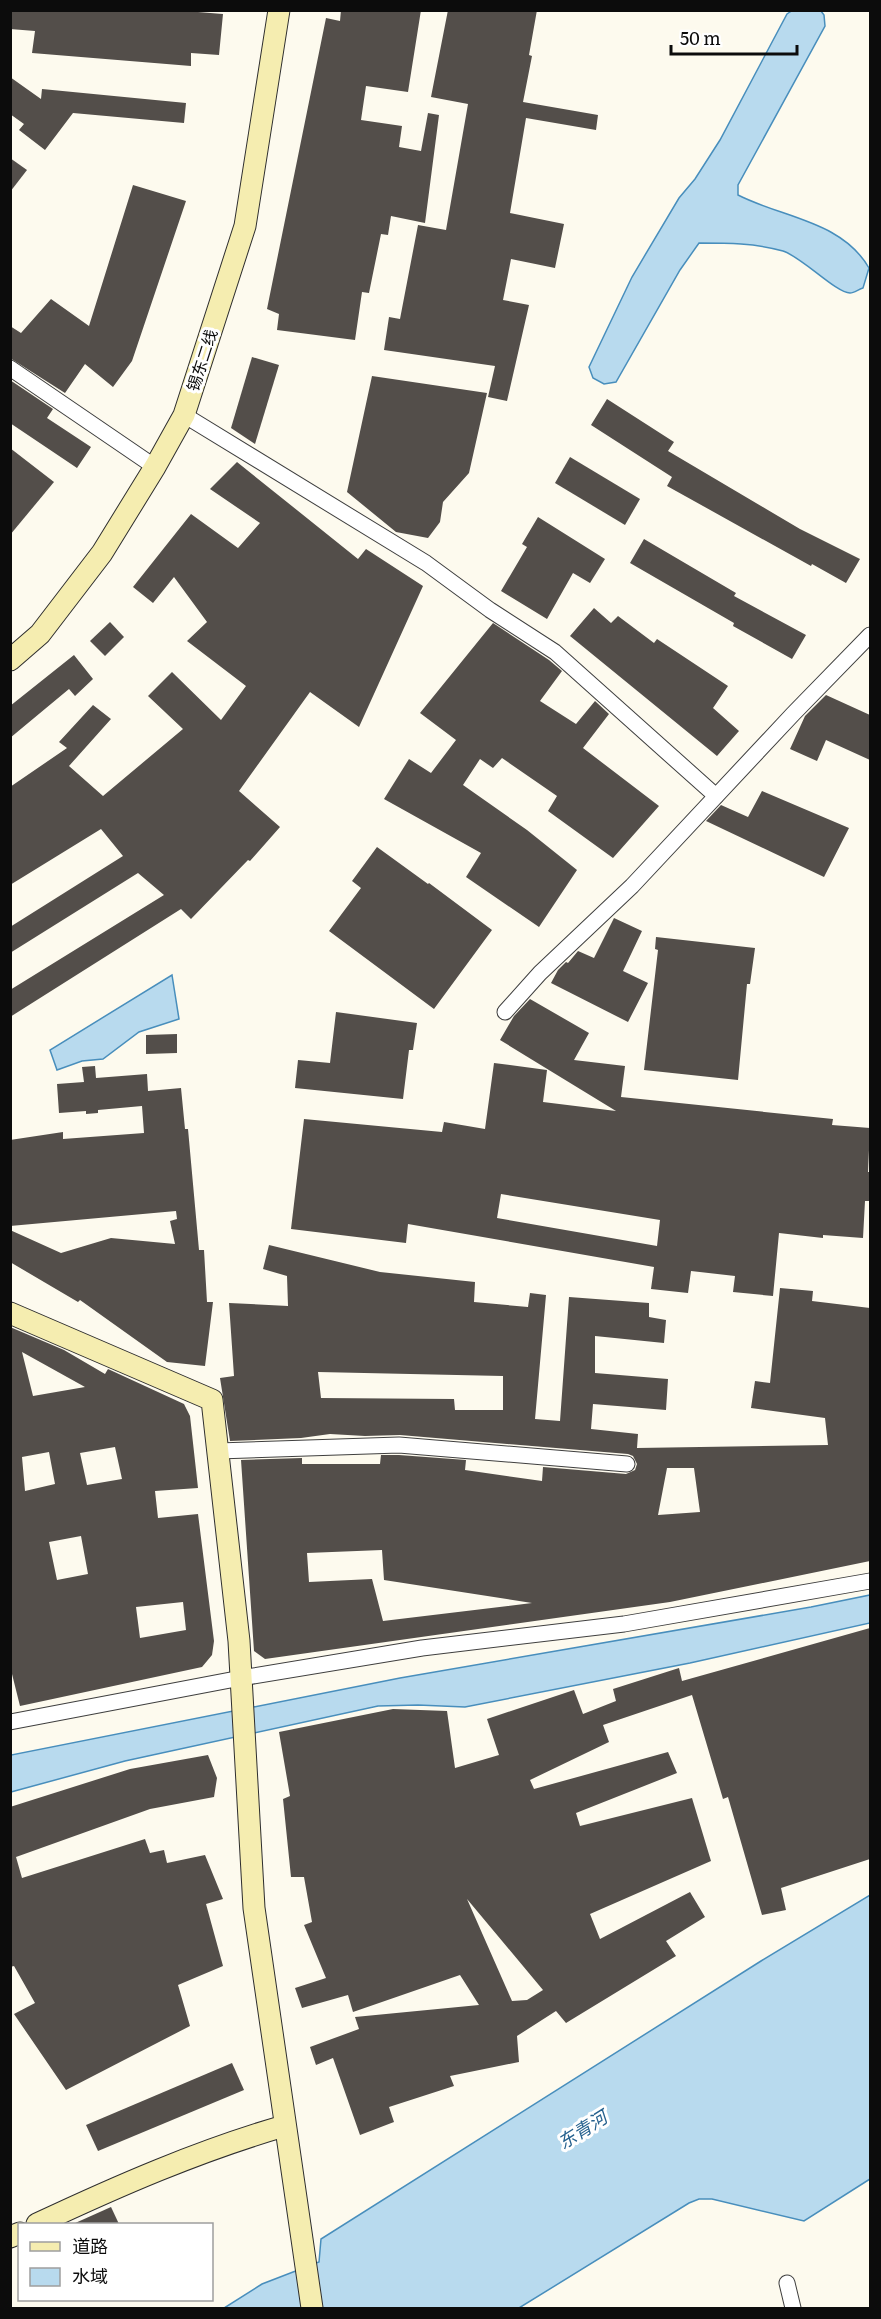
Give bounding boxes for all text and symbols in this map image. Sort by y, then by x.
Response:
scale bar [671,18,797,56]
text: 50 m [680,24,721,51]
street label: 锡东二线 [180,326,222,394]
water label: 东青河 [552,2102,615,2155]
legend [18,2223,213,2301]
text: 道路 [72,2232,108,2259]
text: 水域 [72,2262,108,2289]

